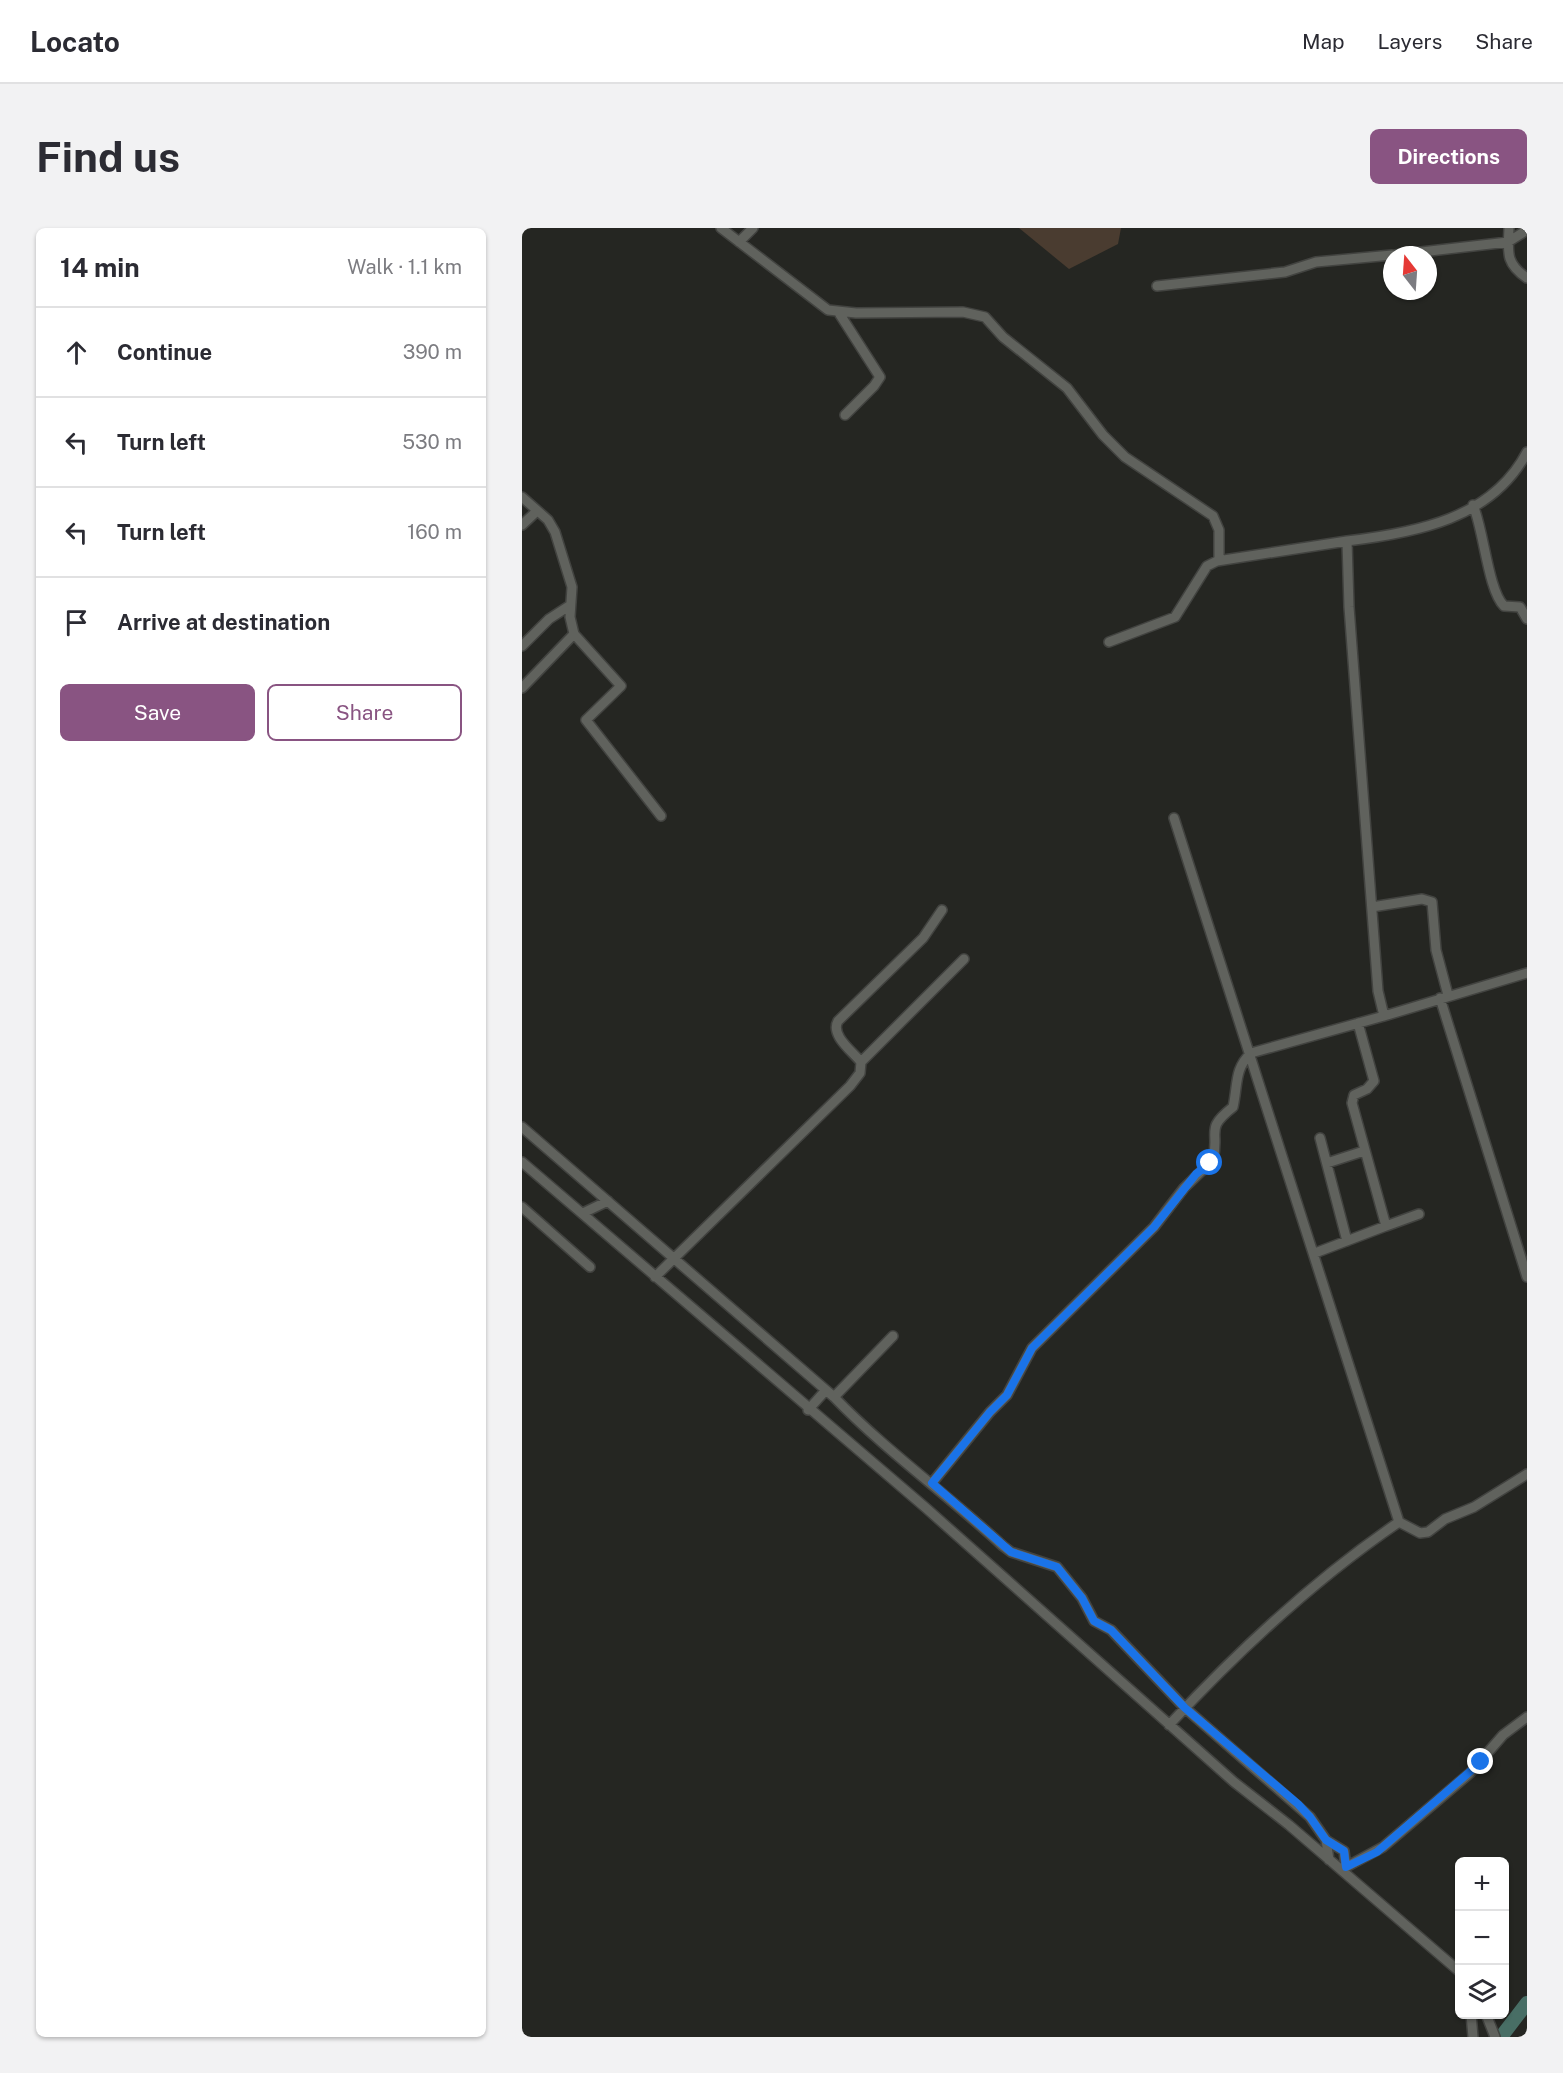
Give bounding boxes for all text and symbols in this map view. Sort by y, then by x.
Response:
text: Locato [30,25,120,58]
text: Map [1302,29,1345,54]
text: Layers [1378,29,1442,54]
text: Share [1475,29,1533,54]
button: Directions [1370,129,1527,184]
text: Find us [36,132,180,181]
north arrow [1383,246,1437,300]
text: 14 min [60,252,140,283]
text: Walk · 1.1 km [347,255,462,279]
icon: ahead [60,336,93,369]
text: Continue [117,339,212,365]
text: 390 m [403,340,462,364]
icon: left [60,426,93,459]
text: Turn left [117,429,206,455]
text: 530 m [402,430,462,454]
icon: left [60,516,93,549]
text: Turn left [117,519,206,545]
text: 160 m [407,520,462,544]
icon: arrive [60,606,93,639]
text: Arrive at destination [117,609,330,635]
button: Save [60,684,255,741]
button: Share [267,684,462,741]
route start [1196,1149,1222,1175]
route end [1467,1748,1493,1774]
map controls [1455,1857,1509,2019]
button: + [1455,1857,1509,1911]
button: − [1455,1911,1509,1965]
button: layers [1455,1965,1509,2019]

